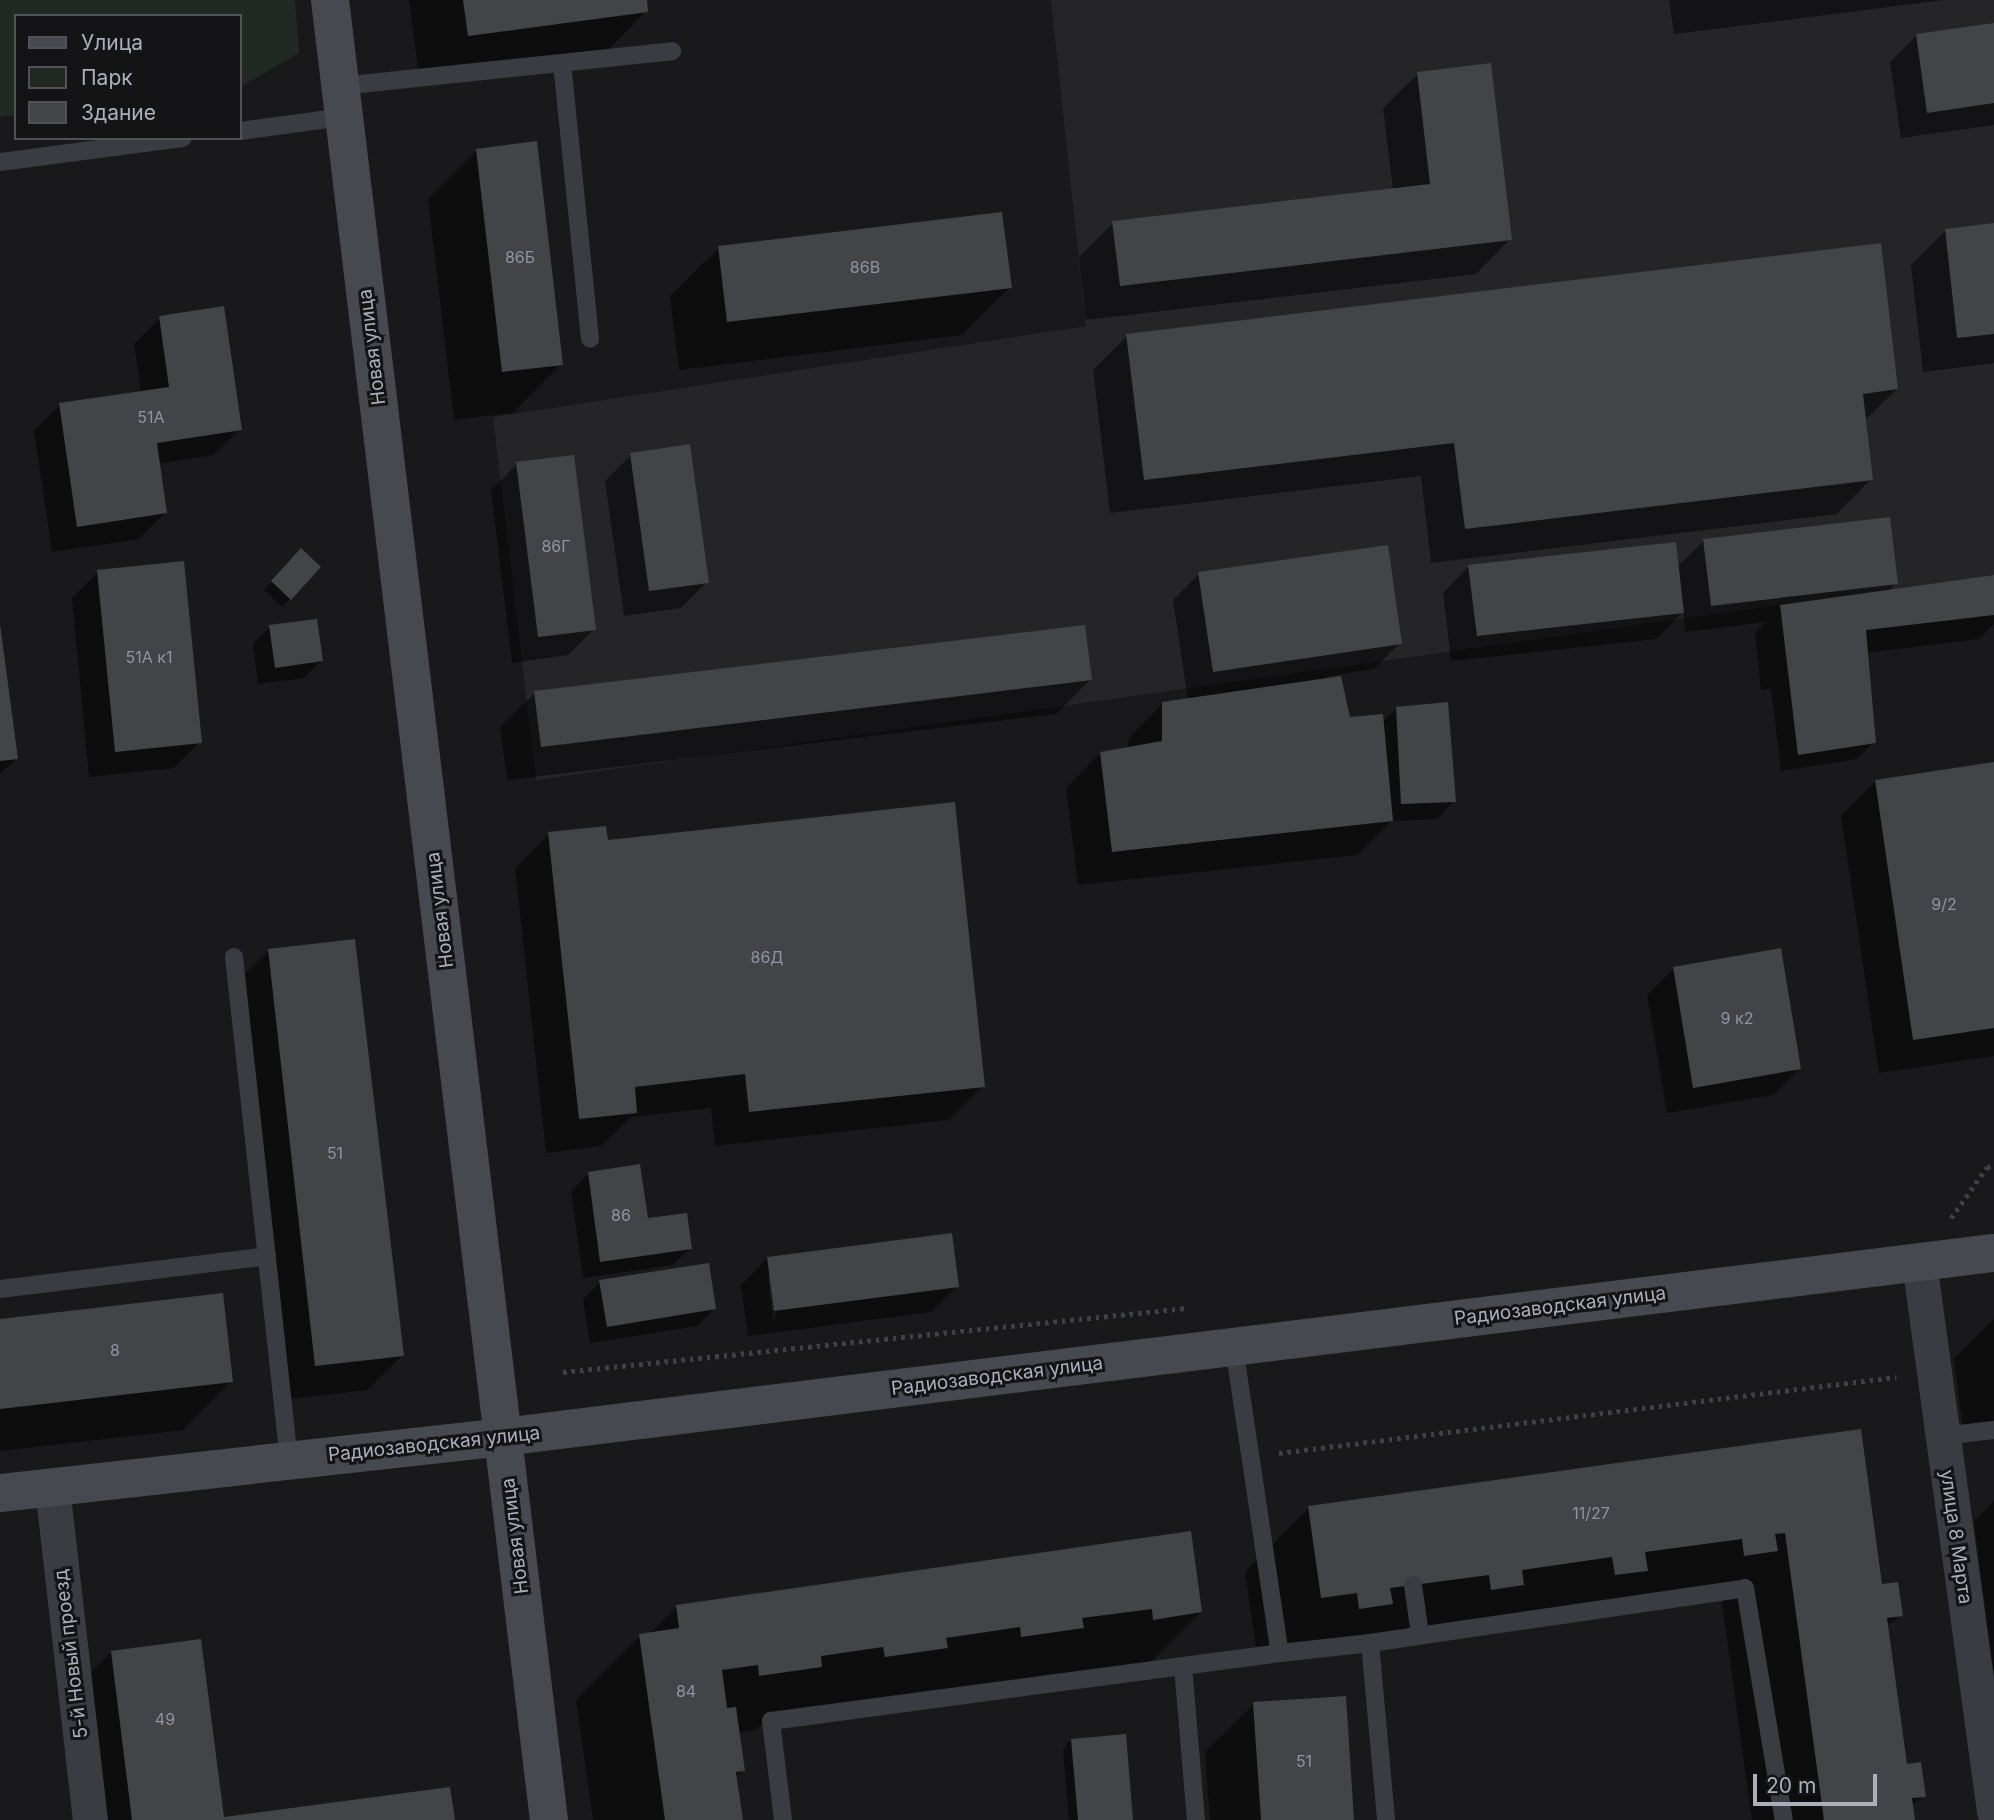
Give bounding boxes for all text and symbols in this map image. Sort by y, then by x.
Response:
legend [14,14,242,140]
text: Улица [81,30,143,55]
text: Парк [81,65,133,90]
text: Здание [81,100,156,125]
house number: 86Б [505,247,535,267]
house number: 86В [850,257,880,277]
street label: Новая улица [354,288,390,406]
house number: 51А [137,407,165,427]
house number: 86Г [541,536,571,556]
house number: 51А к1 [126,647,172,667]
street label: Новая улица [422,851,458,969]
house number: 9/2 [1931,894,1957,914]
house number: 86Д [751,947,783,967]
house number: 9 к2 [1721,1008,1753,1028]
house number: 51 [327,1143,343,1163]
house number: 86 [611,1205,631,1225]
street label: Радиозаводская улица [1453,1282,1667,1330]
house number: 8 [110,1340,120,1360]
street label: Радиозаводская улица [890,1352,1104,1400]
street label: Радиозаводская улица [327,1422,541,1466]
street label: улица 8 Марта [1935,1468,1977,1606]
street label: Новая улица [497,1477,533,1595]
house number: 11/27 [1572,1503,1610,1523]
street label: 5-й Новый проезд [49,1568,93,1740]
house number: 84 [676,1681,696,1701]
house number: 49 [155,1709,175,1729]
house number: 51 [1296,1751,1312,1771]
scale bar [1756,1760,1880,1804]
text: 20 m [1766,1773,1816,1798]

